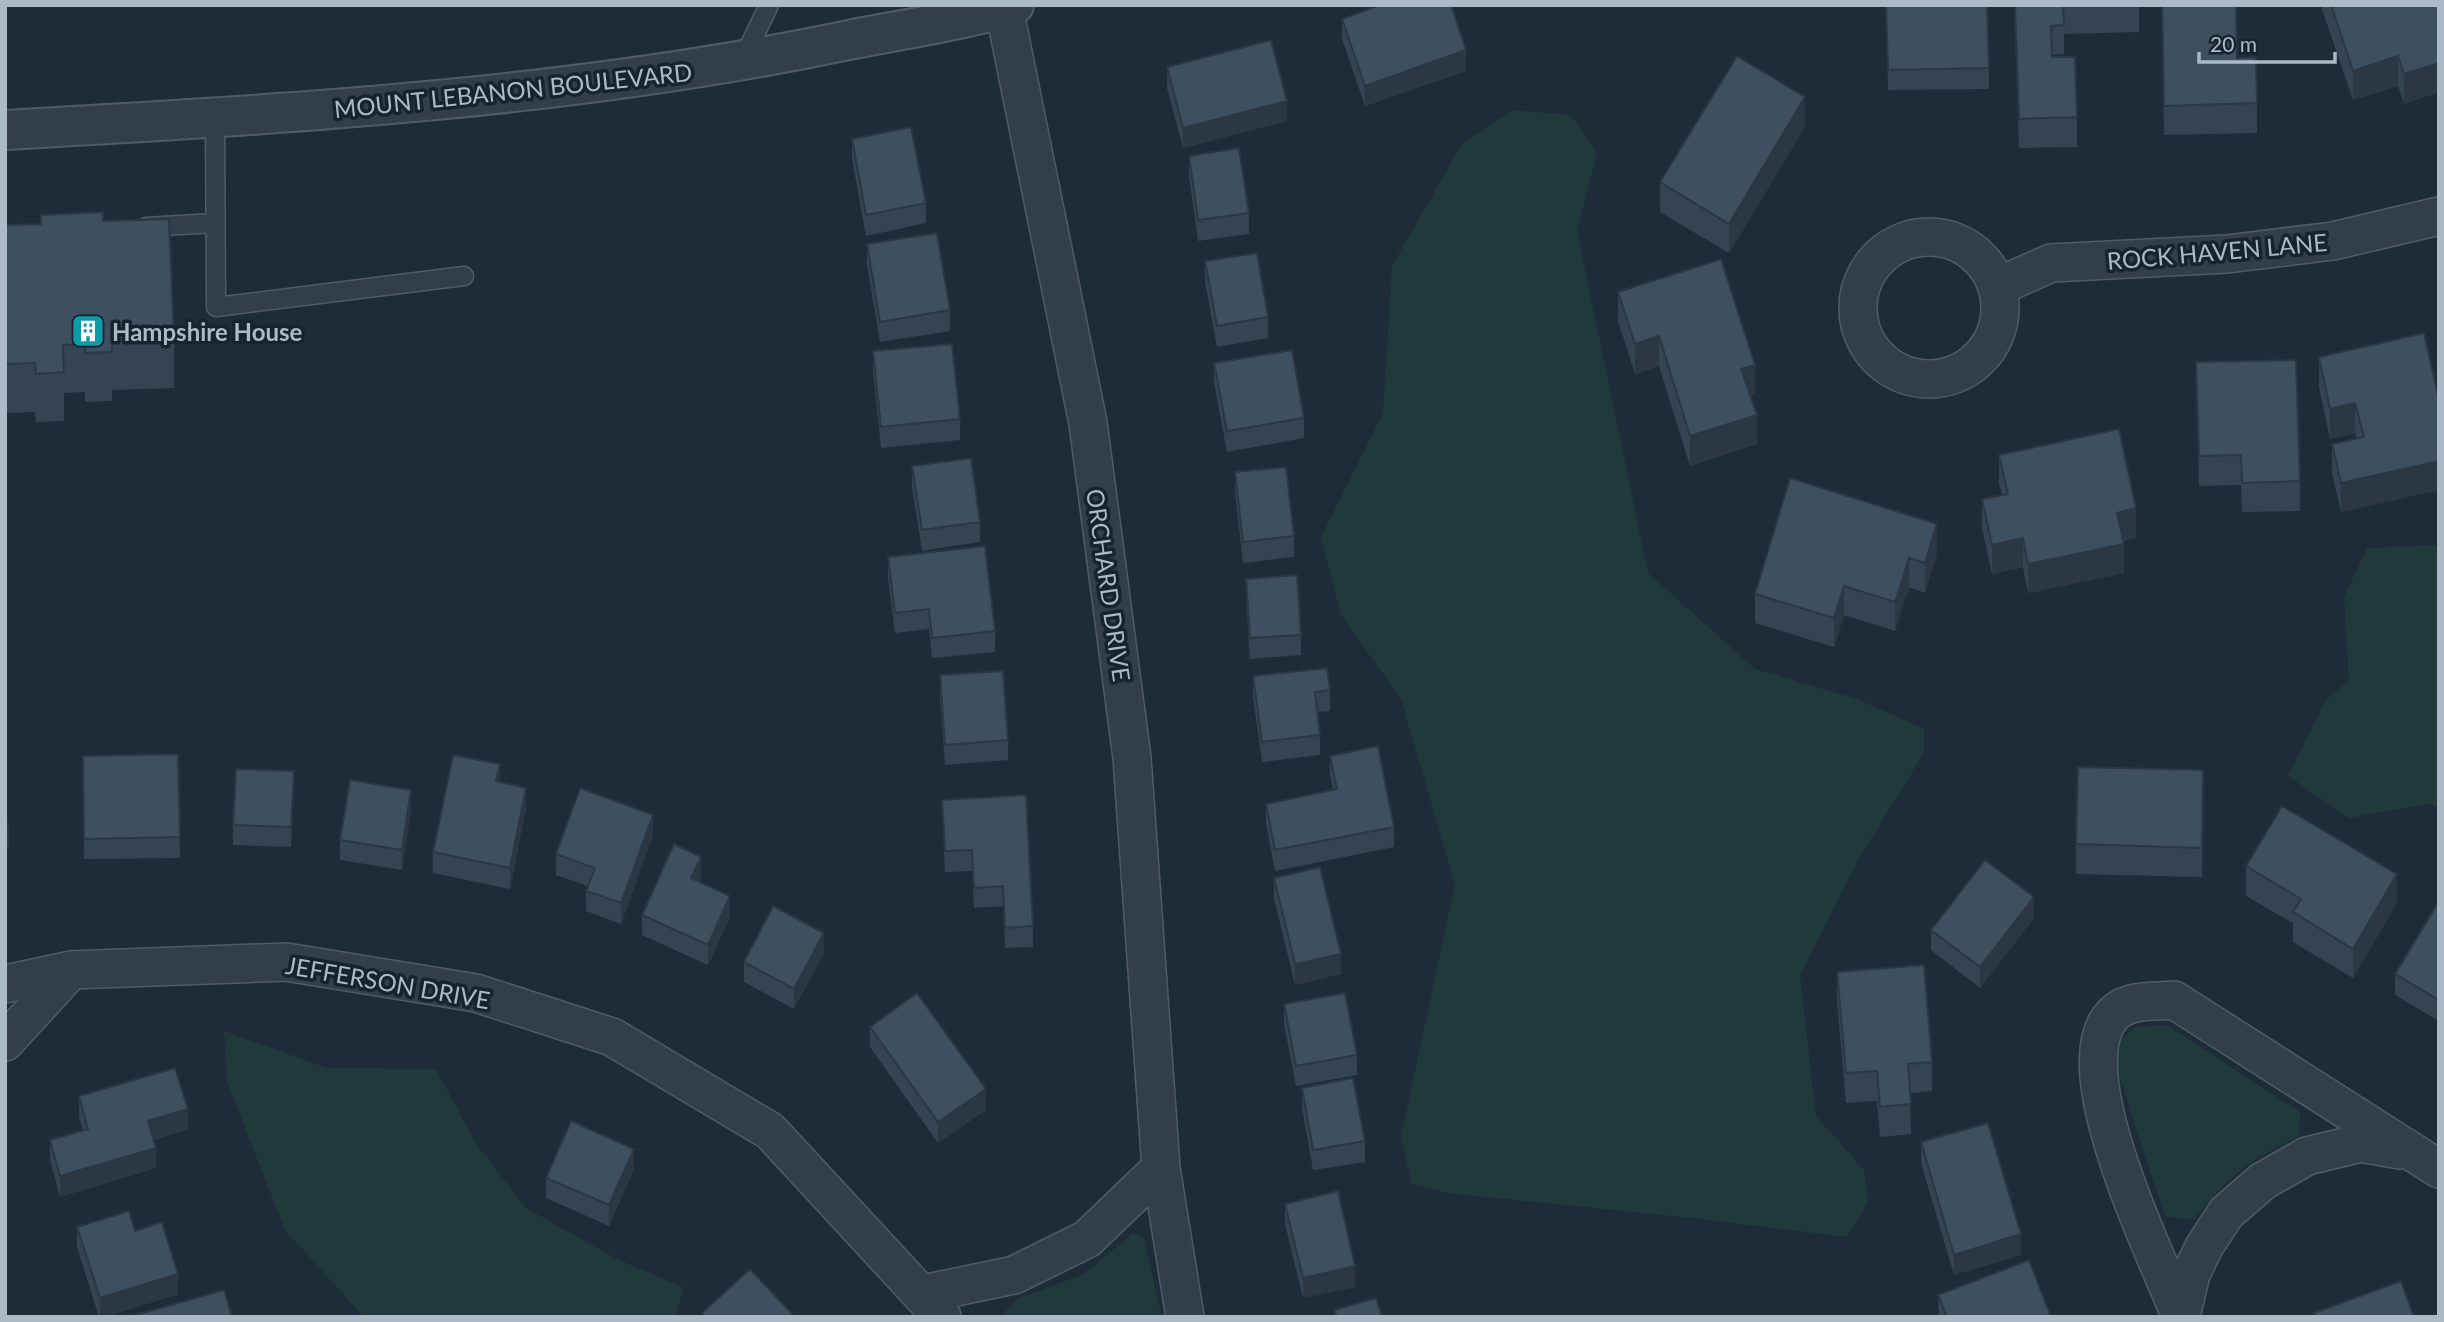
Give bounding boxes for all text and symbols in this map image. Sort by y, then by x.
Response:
scale bar [2199,21,2336,65]
text: 20 m [2210,31,2257,56]
street label: MOUNT LEBANON BOULEVARD [333,57,693,123]
street label: ROCK HAVEN LANE [2106,227,2328,275]
building icon: Hampshire House [69,312,107,350]
place label: Hampshire House [112,317,303,346]
street label: ORCHARD DRIVE [1081,487,1137,683]
street label: JEFFERSON DRIVE [284,950,492,1014]

